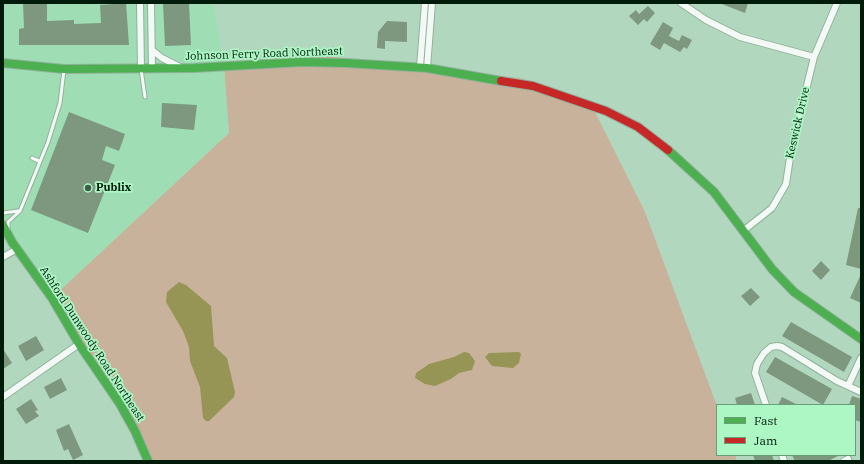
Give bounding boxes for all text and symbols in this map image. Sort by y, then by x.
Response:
street label: Johnson Ferry Road Northeast [185,45,343,63]
street label: Keswick Drive [783,86,813,160]
place label: Publix [96,181,131,195]
marker: Publix [83,183,93,193]
street label: Ashford Dunwoody Road Northeast [37,264,147,424]
legend [716,404,856,456]
text: Fast [754,413,778,428]
text: Jam [754,433,777,448]

